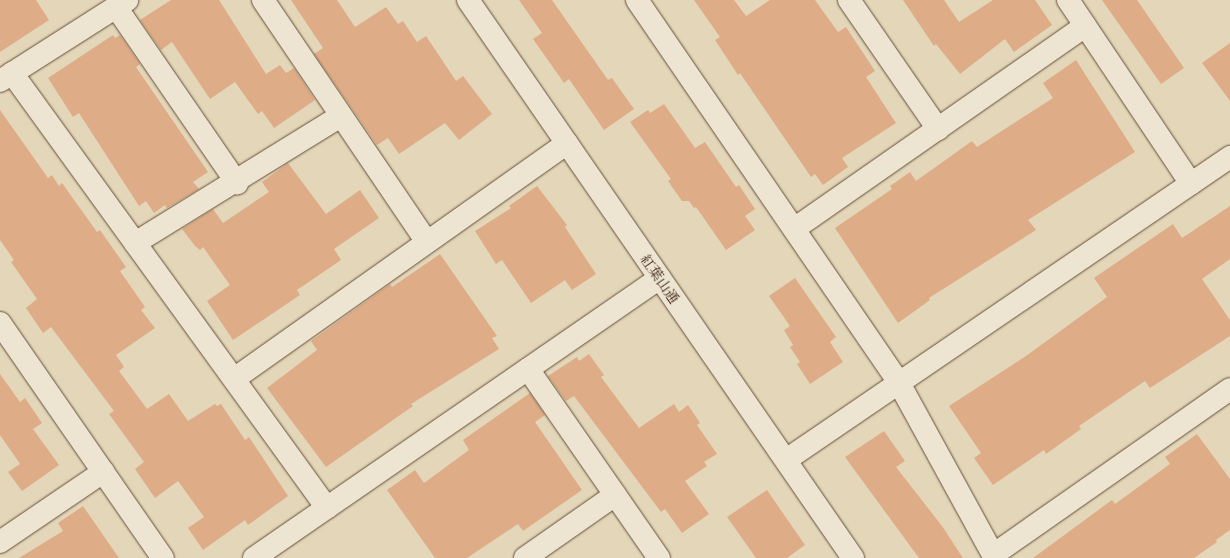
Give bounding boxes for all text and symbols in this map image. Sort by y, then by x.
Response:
street label: 紅葉山通 [637,251,683,307]

